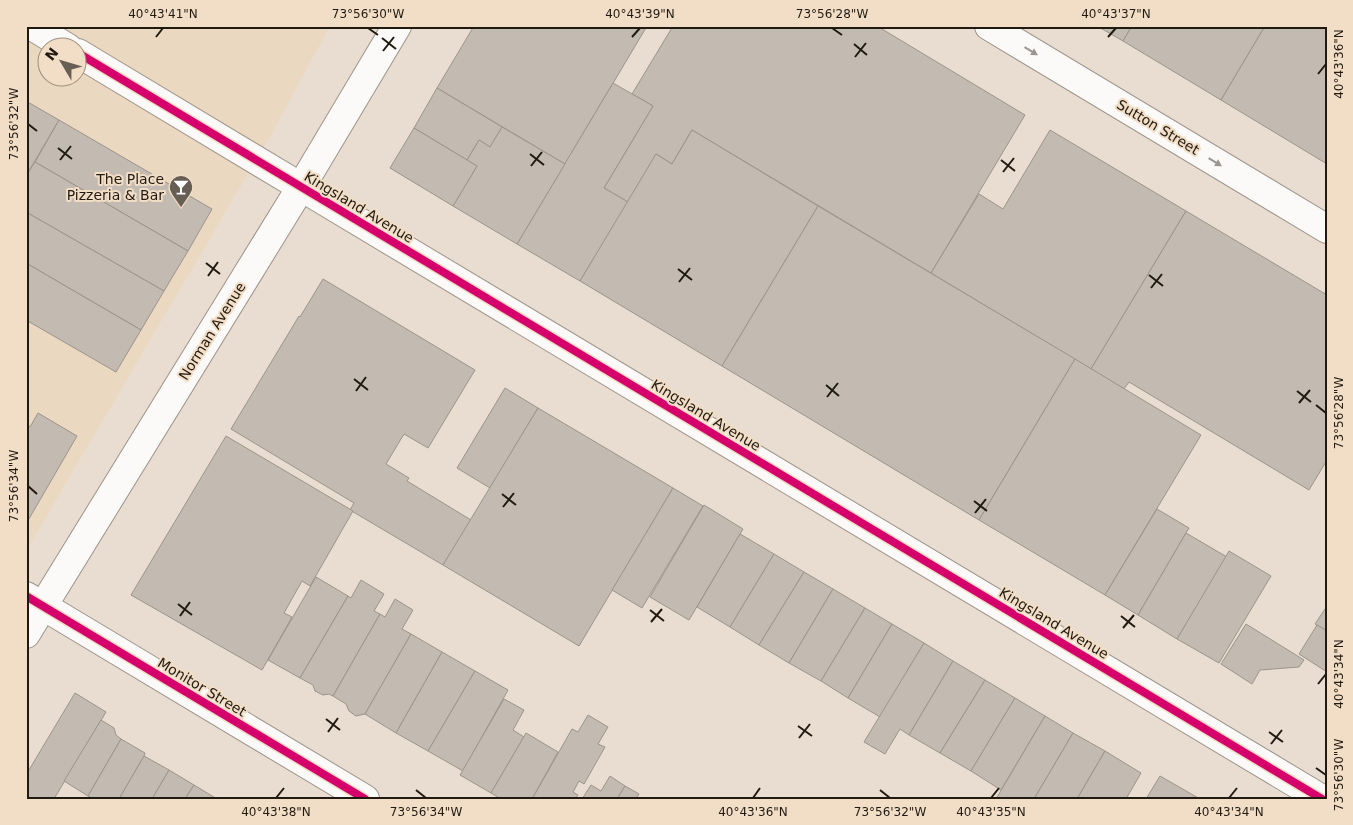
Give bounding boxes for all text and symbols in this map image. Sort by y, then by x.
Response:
text: 40°43'41"N [128,7,198,21]
text: 73°56'30"W [332,7,404,21]
text: 40°43'39"N [605,7,675,21]
text: 73°56'28"W [796,7,868,21]
text: 40°43'37"N [1081,7,1151,21]
text: 40°43'36"N [1332,29,1346,99]
north arrow [38,38,88,88]
text: N [42,44,62,64]
one-way arrow [1024,47,1037,56]
text: 73°56'32"W [7,88,21,160]
street label: Sutton Street [1114,96,1202,158]
one-way arrow [1208,157,1221,166]
street label: Kingsland Avenue [301,168,417,246]
place label: The Place Pizzeria & Bar [67,171,164,203]
bar icon: The Place Pizzeria & Bar [168,174,194,208]
street label: Norman Avenue [176,279,248,383]
street label: Kingsland Avenue [648,376,764,454]
text: 73°56'28"W [1332,377,1346,449]
text: 73°56'34"W [7,450,21,522]
street label: Kingsland Avenue [996,584,1112,662]
text: 40°43'34"N [1332,639,1346,709]
street label: Monitor Street [155,654,250,720]
text: 73°56'30"W [1332,739,1346,811]
text: 40°43'38"N [241,805,311,819]
text: 73°56'34"W [390,805,462,819]
text: 40°43'36"N [718,805,788,819]
text: 73°56'32"W [854,805,926,819]
text: 40°43'35"N [956,805,1026,819]
text: 40°43'34"N [1194,805,1264,819]

